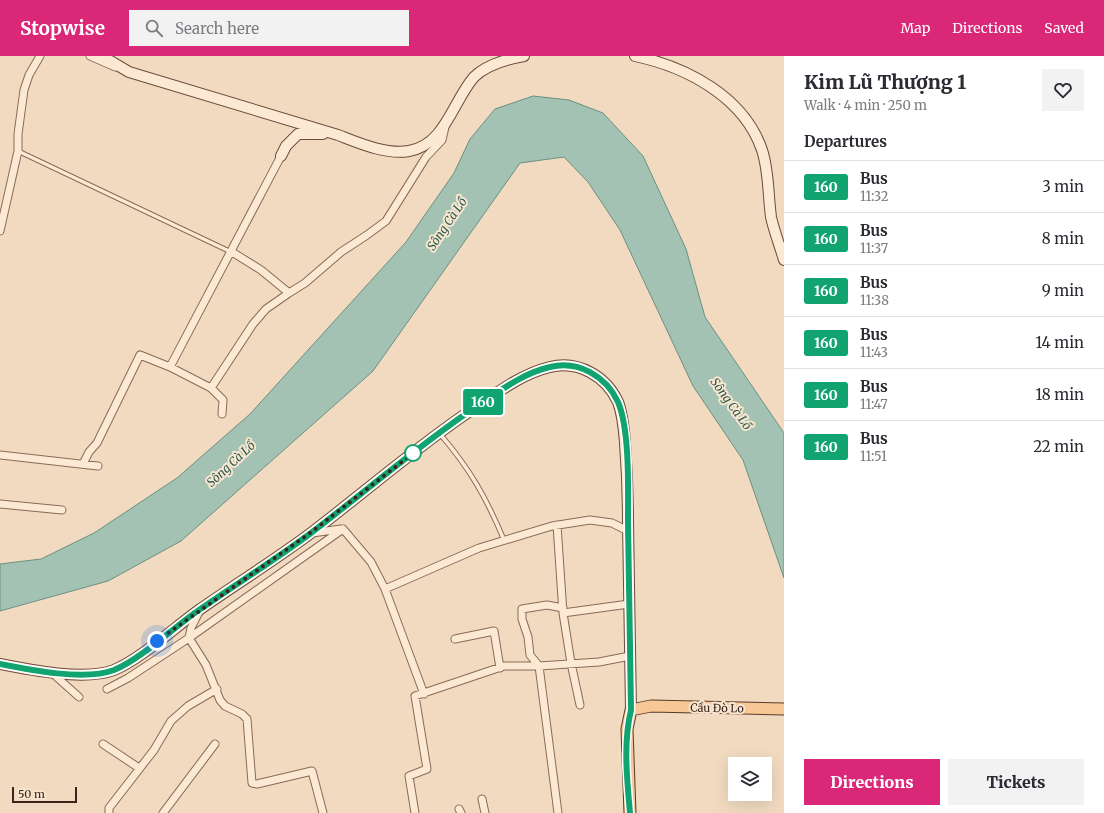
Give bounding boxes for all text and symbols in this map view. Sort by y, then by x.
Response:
search box [129,10,409,46]
text: Stopwise [20,16,105,40]
icon: search [143,17,165,39]
text: Search here [175,19,259,38]
text: Map [900,19,930,37]
text: Directions [952,19,1022,37]
text: Saved [1044,19,1084,37]
button: heart [1042,69,1084,111]
text: Kim Lũ Thượng 1 [804,70,966,94]
text: Walk · 4 min · 250 m [804,97,927,114]
text: Departures [804,132,887,151]
text: Bus [860,169,888,188]
text: 3 min [1042,177,1084,196]
text: 160 [814,178,838,196]
text: 11:32 [860,188,889,205]
water label: Sông Cà Lồ [423,193,470,253]
text: Bus [860,221,888,240]
text: 8 min [1042,229,1084,248]
text: 160 [814,230,838,248]
text: 11:37 [860,240,888,257]
text: Bus [860,273,888,292]
text: 9 min [1042,281,1084,300]
text: 160 [814,282,838,300]
text: 11:38 [860,292,889,309]
text: Bus [860,325,888,344]
text: 14 min [1036,333,1084,352]
text: 160 [814,334,838,352]
text: 11:43 [860,344,888,361]
water label: Sông Cà Lồ [708,375,756,434]
text: Bus [860,377,888,396]
text: 18 min [1036,385,1084,404]
text: 160 [814,386,838,404]
line badge: 160 [460,389,506,415]
text: 160 [471,393,495,411]
text: 11:47 [860,396,888,413]
text: Bus [860,429,888,448]
water label: Sông Cà Lồ [203,437,259,490]
text: 22 min [1033,437,1084,456]
text: 160 [814,438,838,456]
unlabelled marker [404,444,422,462]
text: 11:51 [860,448,887,465]
your location [147,631,167,651]
street label: Cầu Đò Lo [690,701,744,715]
map controls [728,757,772,801]
button: layers [728,757,772,801]
button: Directions [804,759,940,805]
button: Tickets [948,759,1084,805]
scale bar [12,785,77,804]
text: 50 m [18,787,45,801]

